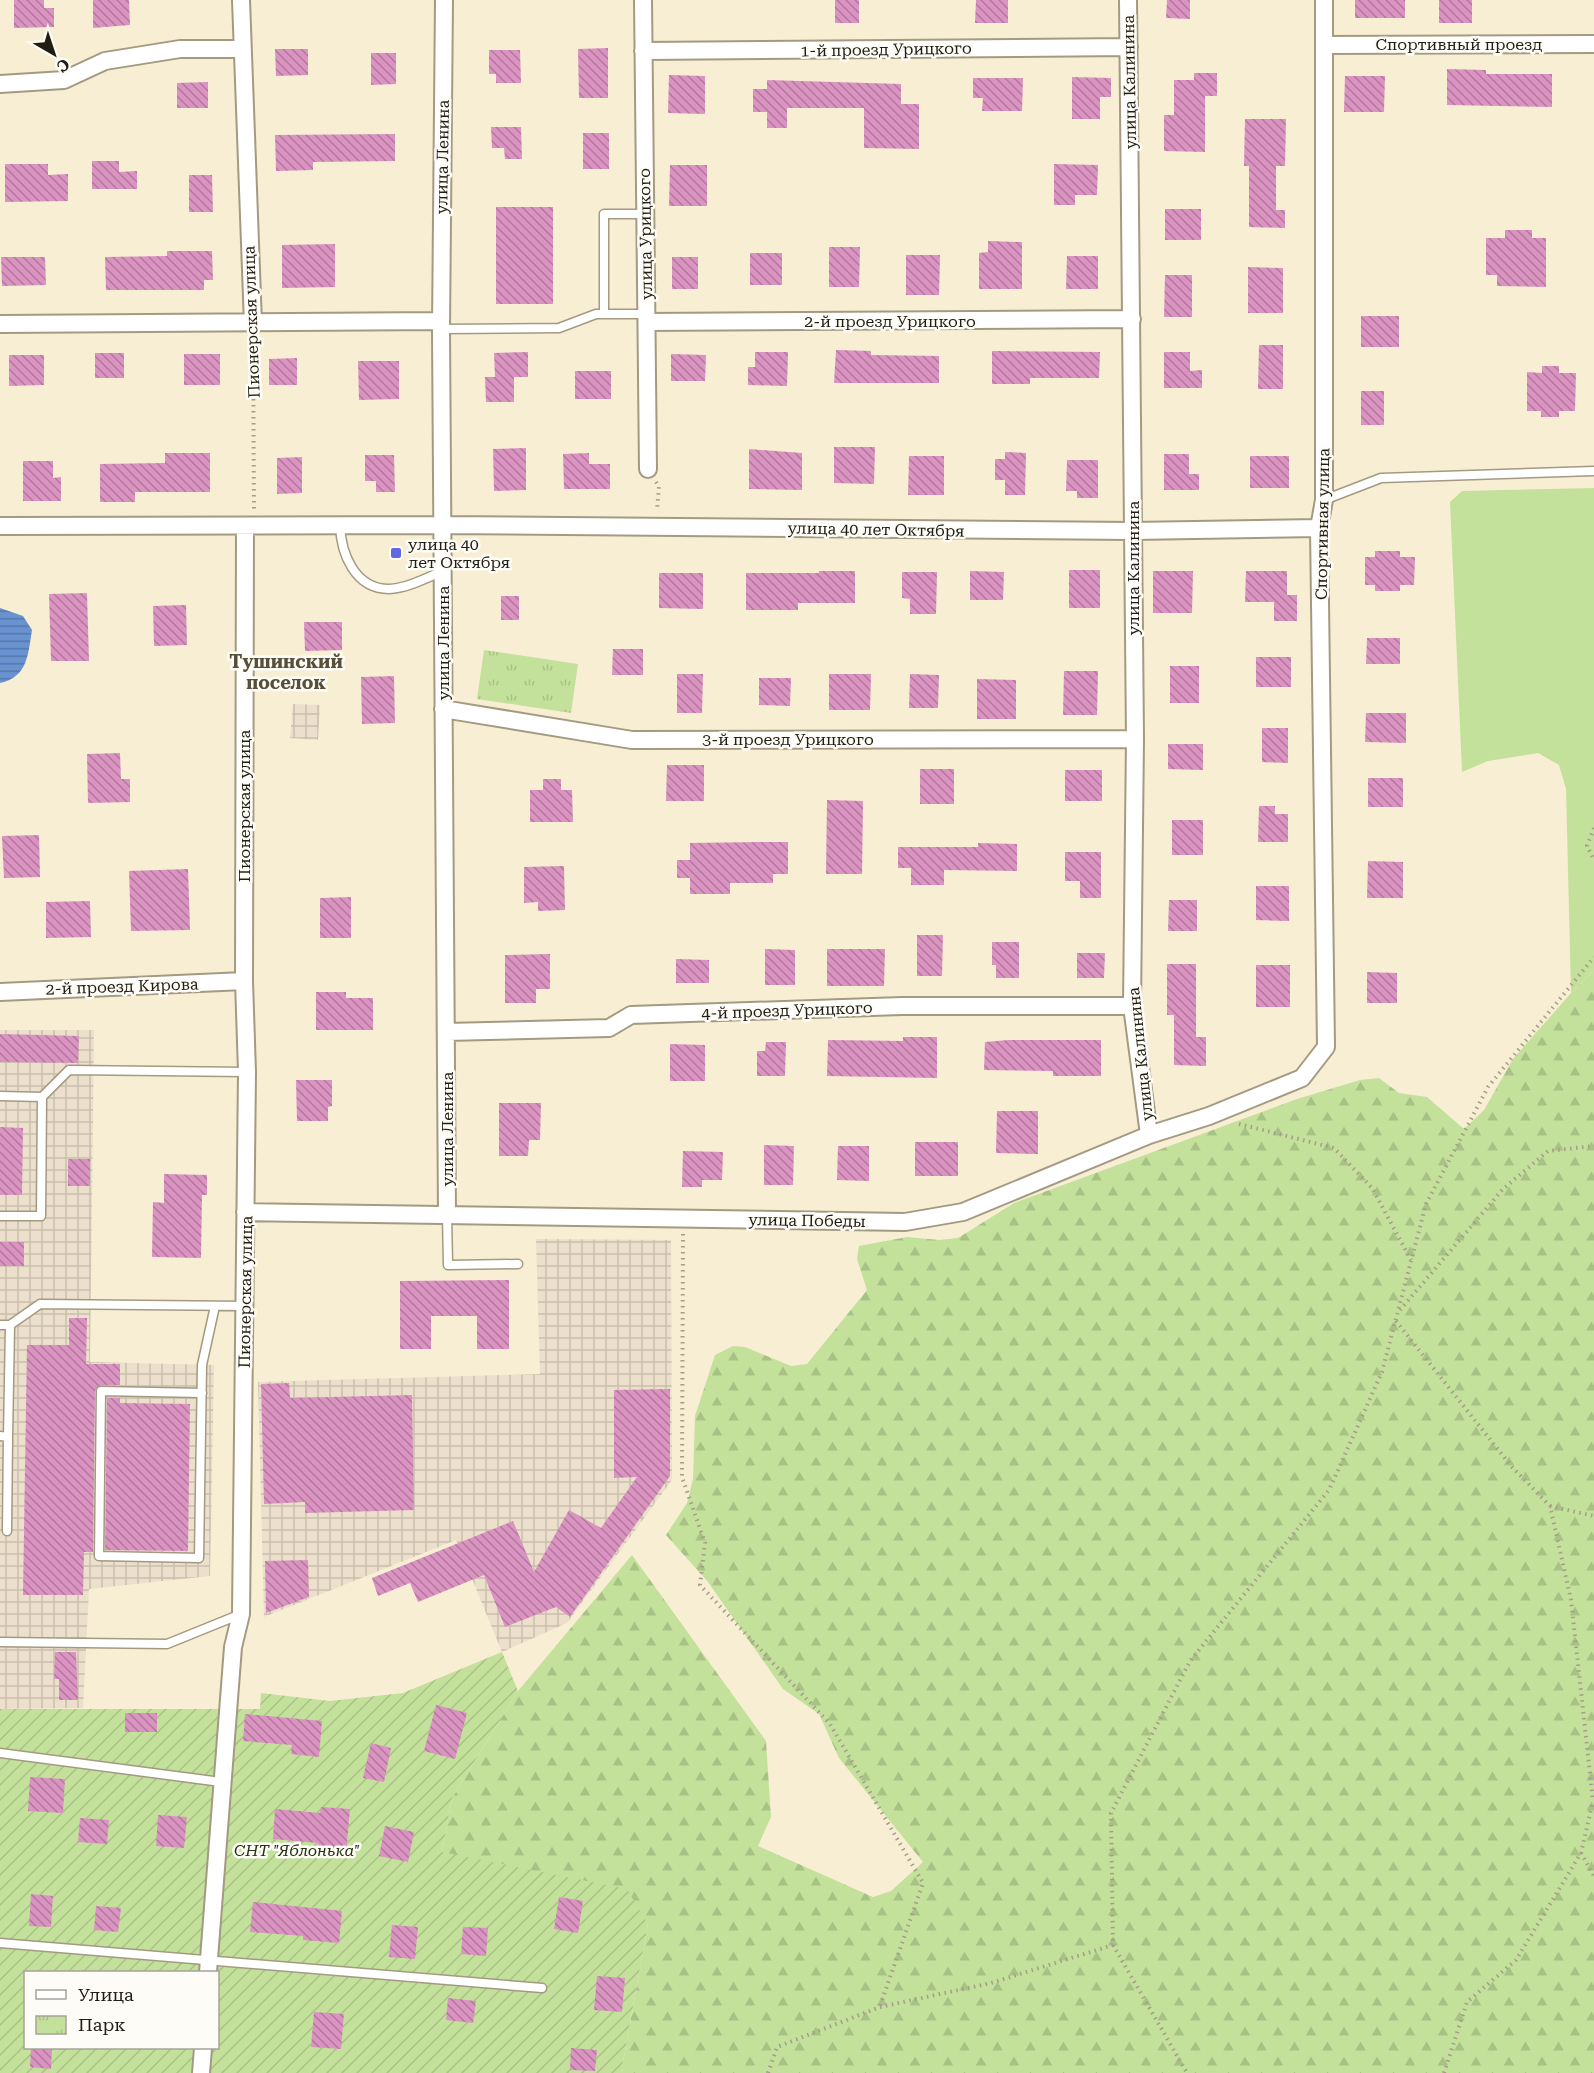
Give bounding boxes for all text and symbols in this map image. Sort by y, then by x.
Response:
street label: улица Калинина [1119,14,1140,149]
north arrow [24,24,84,84]
street label: Спортивный проезд [1376,35,1542,54]
street label: 1-й проезд Урицкого [800,39,972,60]
text: С [53,54,73,76]
street label: улица Ленина [432,99,453,214]
street label: улица Урицкого [635,168,656,300]
street label: Пионерская улица [239,245,264,399]
street label: 2-й проезд Урицкого [804,312,976,331]
street label: Спортивная улица [1312,448,1333,600]
street label: улица Калинина [1124,500,1143,635]
street label: улица 40 лет Октября [787,518,965,541]
place label: улица 40 лет Октября [408,535,510,572]
marker: улица 40 лет Октября [389,546,403,560]
street label: улица Ленина [434,585,453,700]
district label: Тушинский поселок [229,651,343,693]
street label: Пионерская улица [235,729,254,882]
street label: 3-й проезд Урицкого [702,730,874,749]
street label: 2-й проезд Кирова [45,974,199,999]
street label: улица Калинина [1124,986,1157,1122]
street label: 4-й проезд Урицкого [701,998,873,1023]
street label: улица Ленина [438,1071,457,1186]
street label: улица Победы [748,1210,866,1231]
street label: Пионерская улица [235,1215,256,1368]
park label: СНТ "Яблонька" [234,1841,360,1860]
legend [24,1971,219,2049]
text: Улица [78,1984,134,2005]
text: Парк [78,2014,126,2035]

